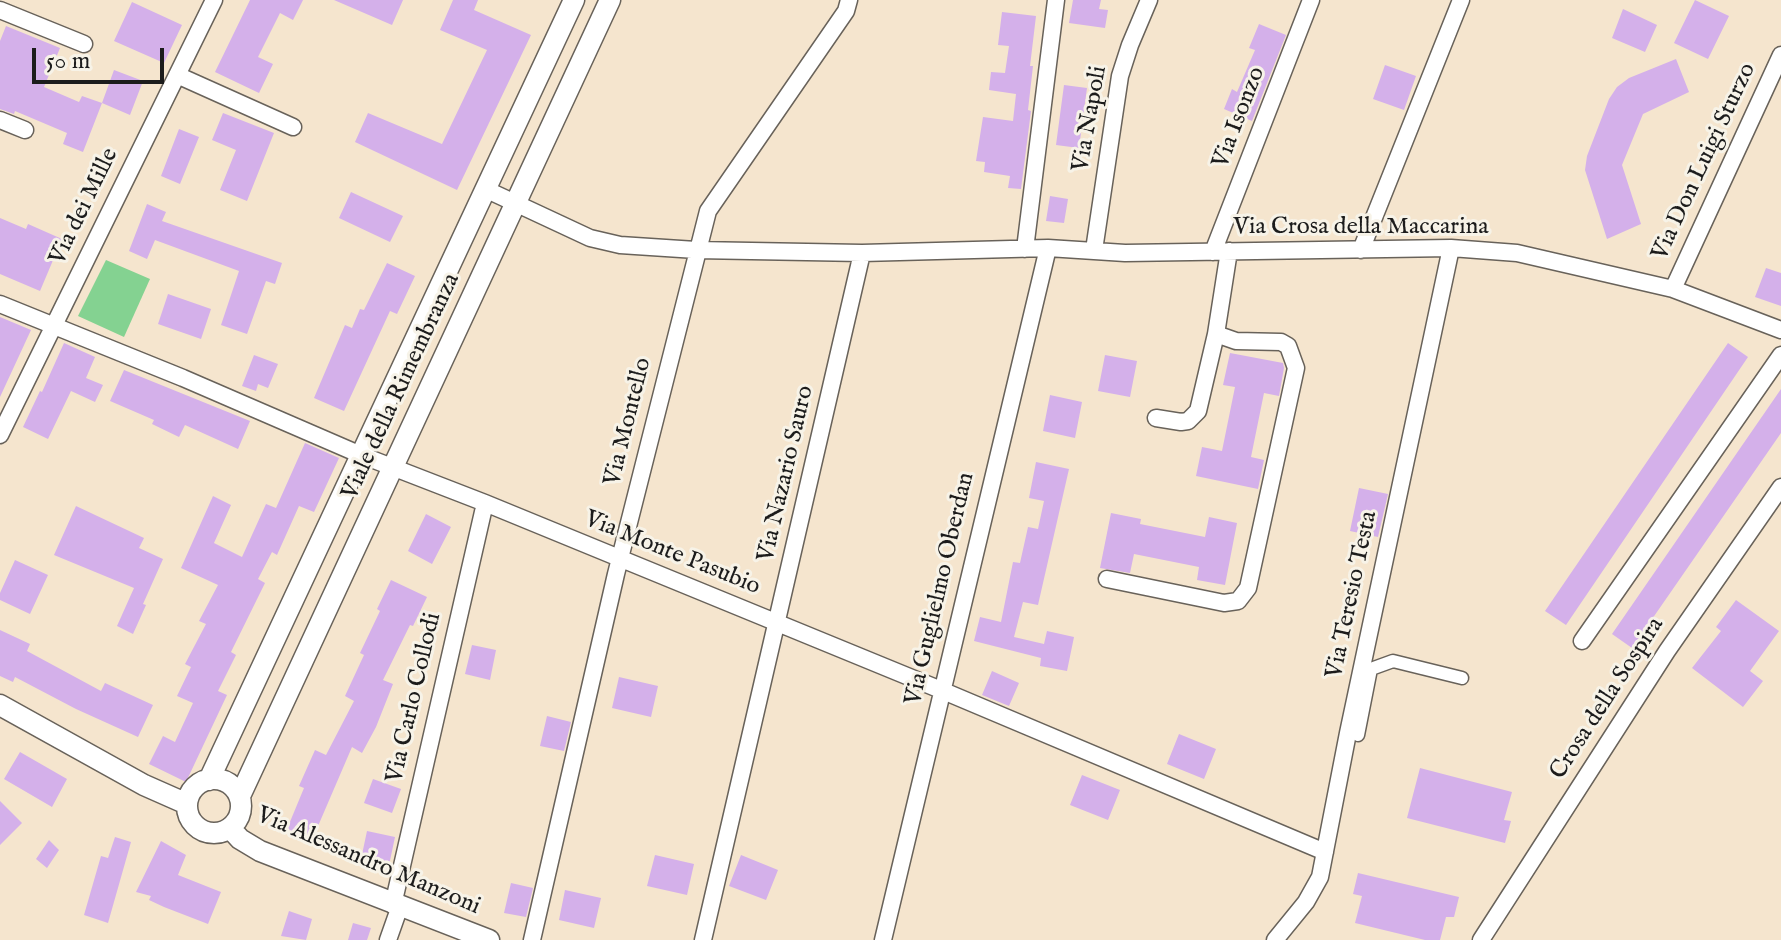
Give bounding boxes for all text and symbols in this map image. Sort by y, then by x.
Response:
scale bar [36,32,168,82]
text: 50 m [46,46,90,77]
street label: Via Don Luigi Sturzo [1647,59,1763,265]
street label: Via Isonzo [1208,63,1272,173]
street label: Via Napoli [1068,64,1114,174]
street label: Via dei Mille [44,144,126,270]
street label: Via Crosa della Maccarina [1233,214,1489,242]
street label: Viale della Rimembranza [337,269,467,505]
street label: Via Montello [599,355,659,489]
street label: Via Nazario Sauro [753,383,821,565]
street label: Via Guglielmo Oberdan [900,470,982,708]
street label: Via Monte Pasubio [580,506,764,602]
street label: Via Teresio Testa [1321,509,1385,681]
street label: Via Carlo Collodi [381,610,449,786]
street label: Crosa della Sospira [1545,612,1671,786]
street label: Via Alessandro Manzoni [252,802,484,922]

